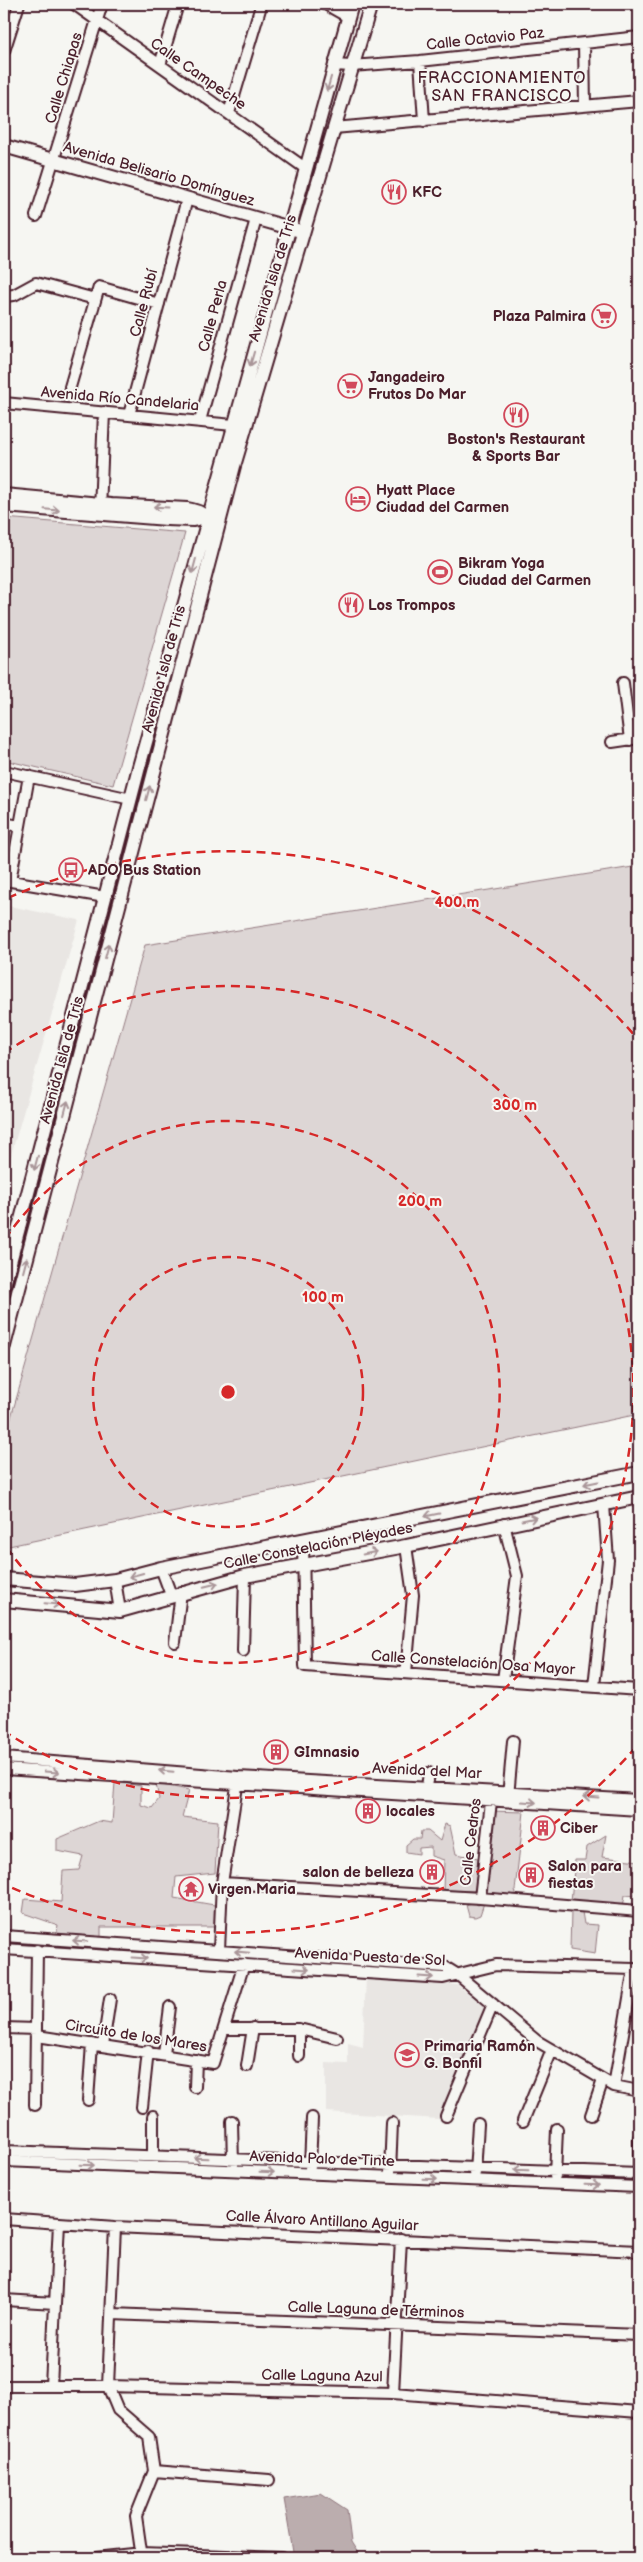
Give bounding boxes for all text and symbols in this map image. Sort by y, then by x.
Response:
street label: Calle Octavio Paz [425,23,546,55]
street label: Calle Chiapas [41,30,87,126]
street label: Calle Campeche [146,34,250,114]
district label: FRACCIONAMIENTO SAN FRANCISCO [417,69,587,106]
one-way arrow [323,76,333,92]
street label: Avenida Belisario Domínguez [61,138,258,211]
restaurant icon: KFC [381,179,407,205]
place label: KFC [412,183,442,202]
street label: Avenida Isla de Tris [245,212,301,344]
street label: Calle Rubí [126,266,162,339]
street label: Calle Perla [194,278,232,354]
supermarket icon: Plaza Palmira [591,303,617,329]
place label: Plaza Palmira [493,307,586,326]
one-way arrow [247,350,256,366]
place label: Jangadeiro Frutos Do Mar [368,368,467,404]
supermarket icon: Jangadeiro Frutos Do Mar [337,373,363,399]
street label: Avenida Río Candelaria [40,383,200,415]
restaurant icon: Boston's Restaurant & Sports Bar [503,402,529,428]
place label: Boston's Restaurant & Sports Bar [447,430,585,466]
place label: Hyatt Place Ciudad del Carmen [376,481,509,517]
hotel icon: Hyatt Place Ciudad del Carmen [345,486,371,512]
one-way arrow [153,503,169,512]
one-way arrow [44,506,60,515]
place label: Bikram Yoga Ciudad del Carmen [458,554,591,590]
one-way arrow [189,557,199,573]
sports icon: Bikram Yoga Ciudad del Carmen [427,559,453,585]
restaurant icon: Los Trompos [338,592,364,618]
place label: Los Trompos [368,596,455,615]
street label: Avenida Isla de Tris [138,603,190,735]
one-way arrow [144,786,153,802]
bus stop icon: ADO Bus Station [58,857,84,883]
place label: ADO Bus Station [87,861,201,880]
text: 400 m [435,893,479,912]
one-way arrow [103,943,112,959]
street label: Avenida Isla de Tris [36,994,88,1126]
text: 300 m [493,1096,537,1115]
one-way arrow [62,1100,71,1116]
one-way arrow [31,1154,40,1170]
text: 200 m [398,1192,442,1211]
one-way arrow [21,1258,30,1274]
text: 100 m [302,1288,344,1307]
centre of rings [219,1383,237,1401]
one-way arrow [584,1479,600,1488]
one-way arrow [424,1510,440,1520]
one-way arrow [521,1514,537,1524]
street label: Calle Constelación Pléyades [222,1518,415,1574]
one-way arrow [362,1547,378,1557]
one-way arrow [128,1570,144,1580]
one-way arrow [202,1580,218,1589]
one-way arrow [44,1599,60,1609]
street label: Calle Constelación Osa Mayor [370,1646,576,1680]
building icon: GImnasio [263,1739,289,1765]
place label: GImnasio [294,1743,360,1762]
street label: Avenida del Mar [372,1759,483,1783]
one-way arrow [159,1766,175,1776]
one-way arrow [44,1768,60,1777]
one-way arrow [583,1792,599,1801]
street label: Calle Cedros [456,1797,486,1887]
building icon: locales [355,1798,381,1824]
one-way arrow [521,1798,537,1807]
place label: locales [386,1802,435,1821]
building icon: Ciber [530,1815,556,1841]
place label: Ciber [560,1819,599,1838]
place label: Salon para fiestas [548,1857,622,1893]
building icon: salon de belleza [419,1859,445,1885]
building icon: Salon para fiestas [518,1862,544,1888]
place label: salon de belleza [303,1863,414,1882]
temple icon: Virgen Maria [178,1876,204,1902]
place label: Virgen Maria [208,1880,296,1899]
one-way arrow [72,1937,88,1946]
street label: Avenida Puesta de Sol [294,1944,446,1970]
one-way arrow [234,1947,250,1956]
one-way arrow [131,1953,147,1962]
one-way arrow [293,1964,309,1973]
one-way arrow [418,1973,434,1982]
street label: Circuito de los Mares [64,2015,209,2057]
place label: Primaria Ramón G. Bonfil [424,2037,535,2073]
school or university icon: Primaria Ramón G. Bonfil [394,2042,420,2068]
street label: Avenida Palo de Tinte [249,2147,395,2171]
one-way arrow [193,2154,209,2163]
one-way arrow [79,2160,95,2169]
one-way arrow [513,2165,529,2174]
one-way arrow [259,2167,275,2177]
one-way arrow [421,2174,437,2183]
one-way arrow [584,2181,600,2190]
street label: Calle Álvaro Antillano Aguilar [225,2206,419,2236]
street label: Calle Laguna de Términos [287,2297,465,2323]
street label: Calle Laguna Azul [261,2365,383,2387]

